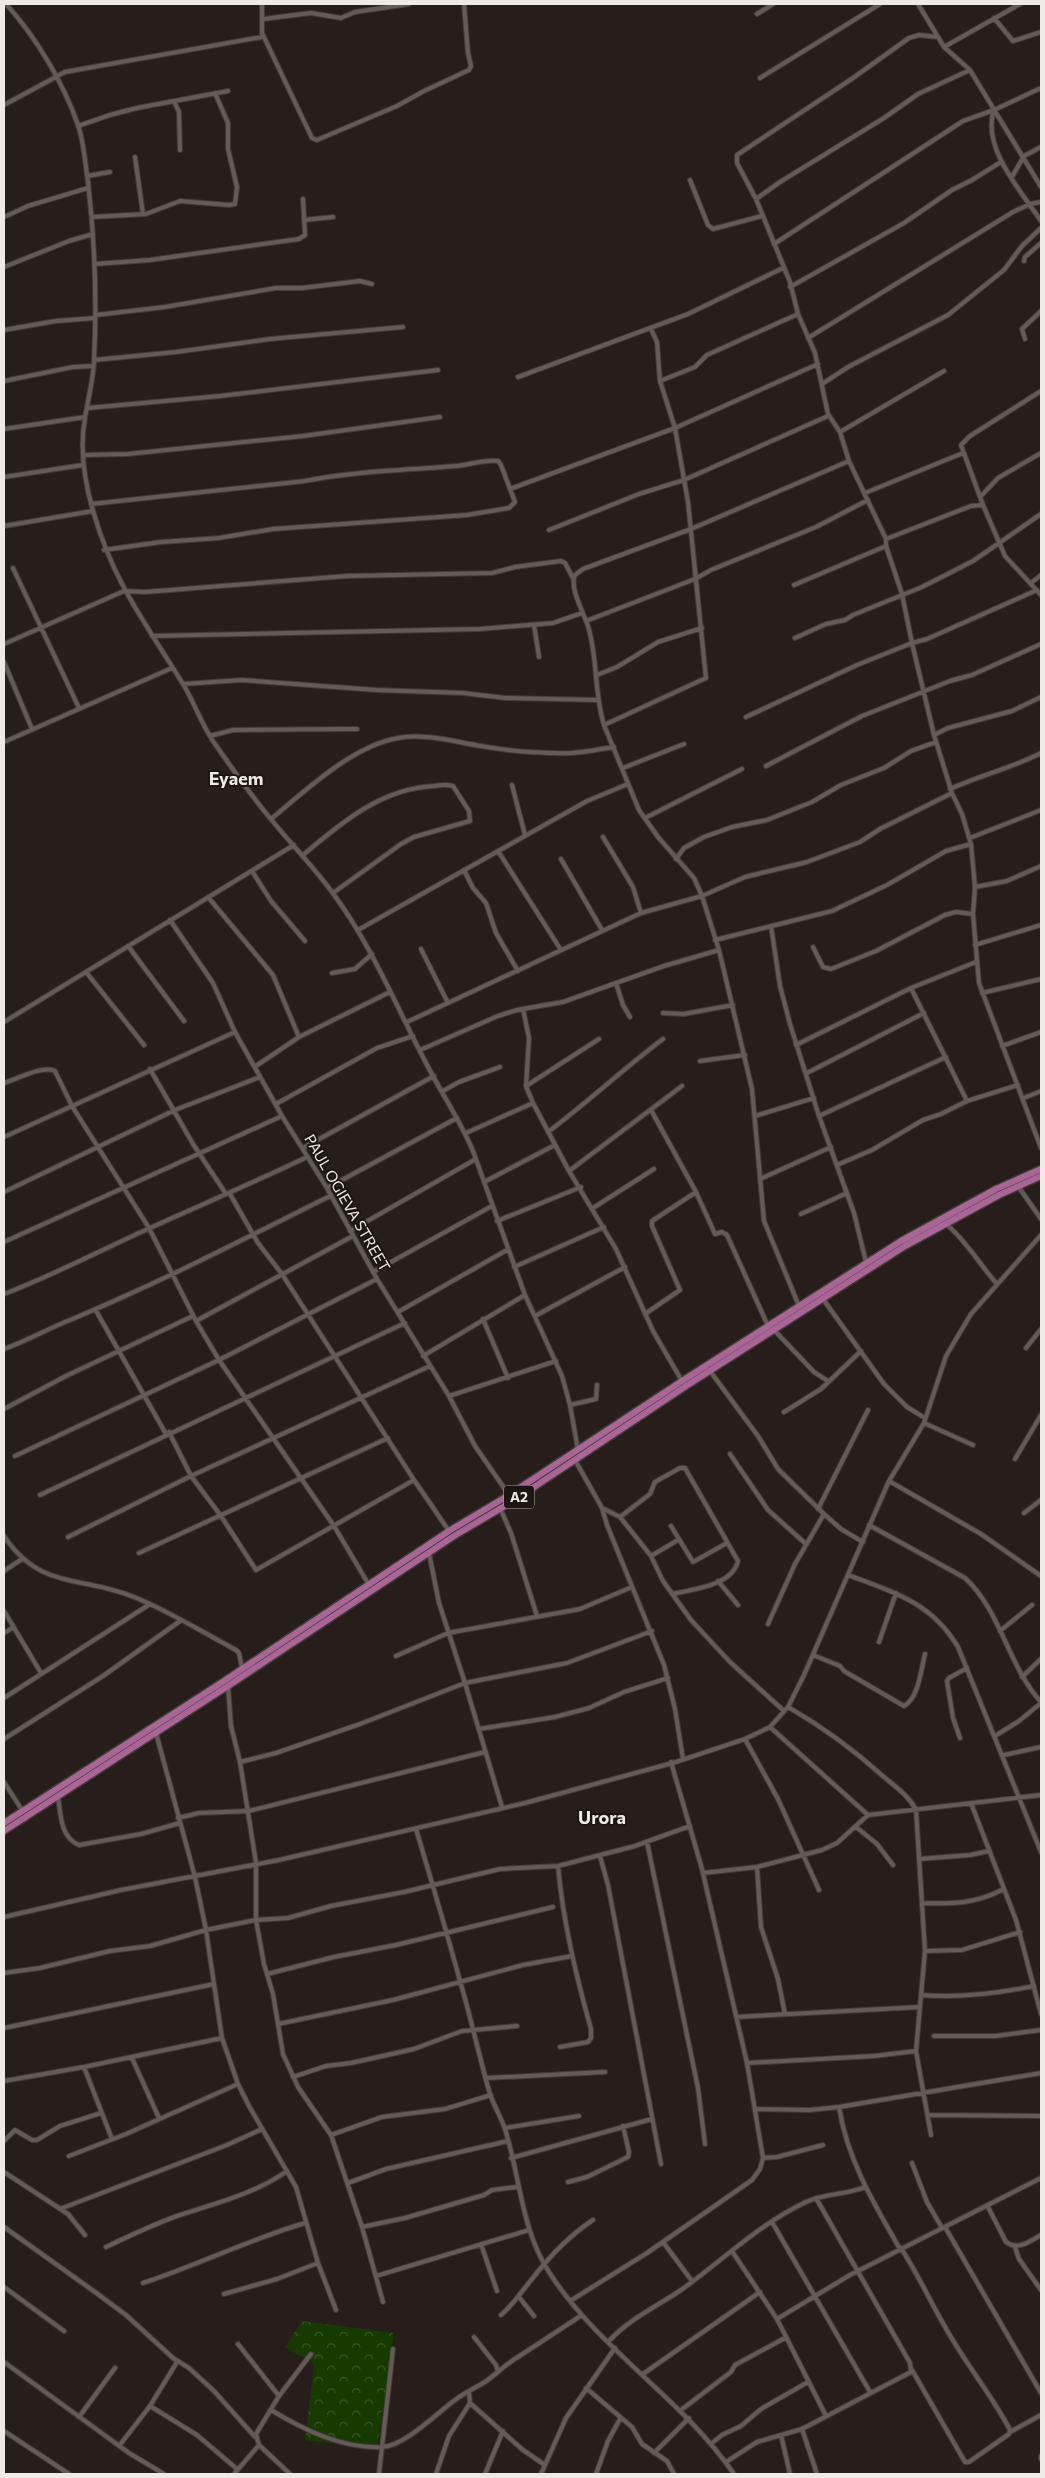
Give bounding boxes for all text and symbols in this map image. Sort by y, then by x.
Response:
district label: Eyaem [209,767,263,789]
street label: PAUL OGIEVA STREET [301,1131,395,1275]
road number: A2 [504,1485,534,1508]
district label: Urora [578,1806,626,1828]

